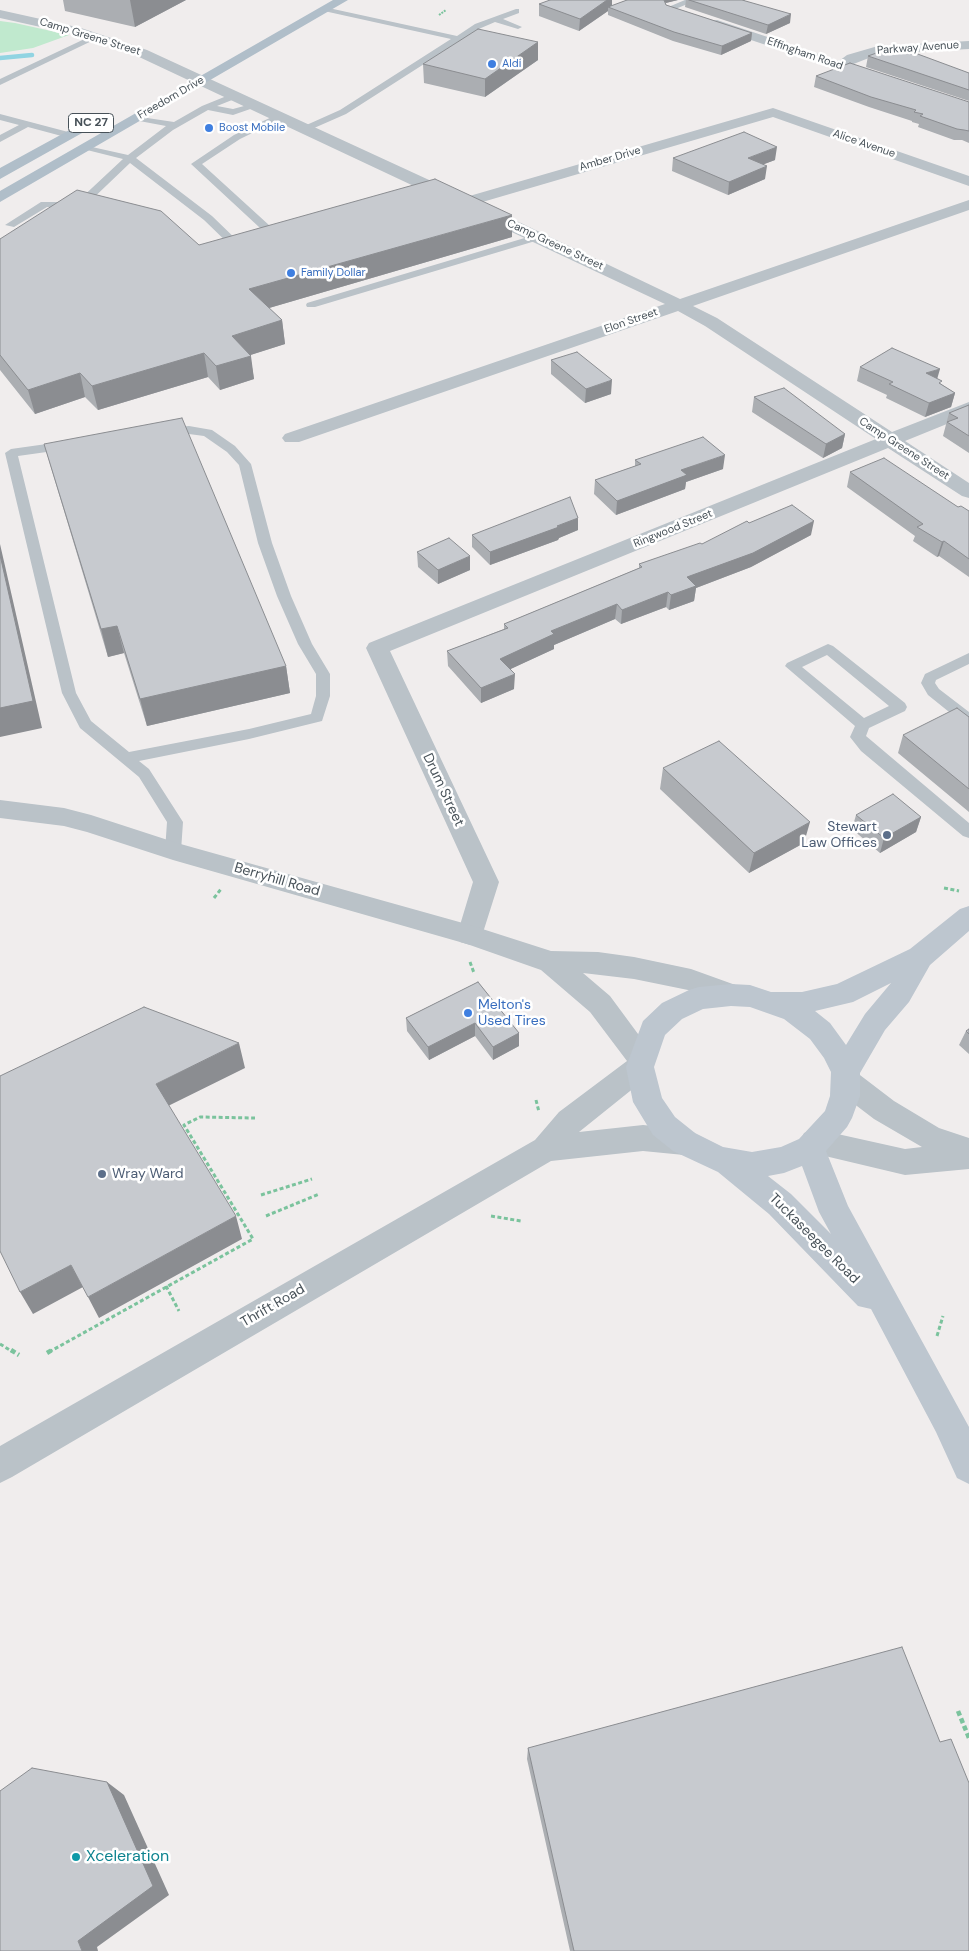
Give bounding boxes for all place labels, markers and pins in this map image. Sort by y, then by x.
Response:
place label: Aldi [502,57,521,71]
marker: Aldi [486,58,498,70]
place label: Boost Mobile [219,121,285,135]
marker: Boost Mobile [203,122,215,134]
place label: Family Dollar [301,266,365,280]
marker: Family Dollar [285,267,297,279]
place label: Stewart Law Offices [801,819,877,852]
marker: Stewart Law Offices [881,829,893,841]
place label: Melton's Used Tires [478,997,546,1030]
marker: Melton's Used Tires [462,1007,474,1019]
place label: Wray Ward [112,1166,184,1182]
marker: Wray Ward [96,1168,108,1180]
place label: Xceleration [86,1847,169,1867]
marker: Xceleration [70,1851,82,1863]

